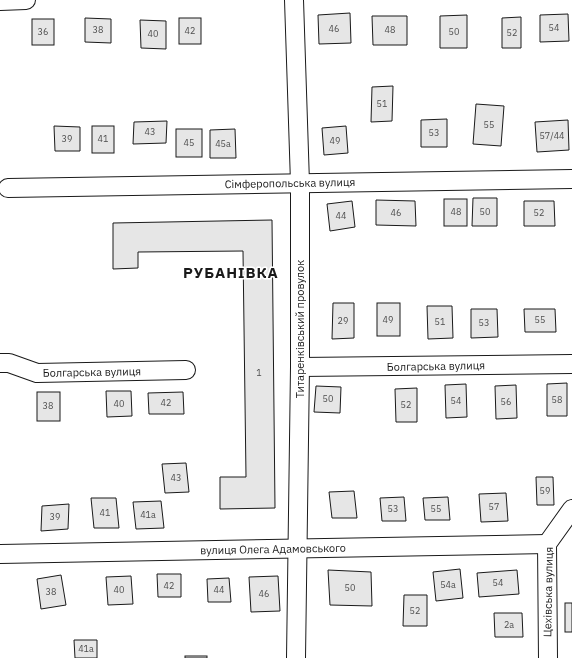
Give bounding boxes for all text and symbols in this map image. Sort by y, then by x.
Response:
house number: 54 [549,22,559,33]
house number: 46 [329,23,339,34]
house number: 38 [93,24,103,35]
house number: 48 [385,24,395,35]
house number: 42 [185,25,195,36]
house number: 36 [38,26,48,37]
house number: 50 [449,26,459,37]
house number: 52 [507,27,517,38]
house number: 40 [148,28,158,39]
house number: 51 [377,98,387,109]
house number: 55 [484,119,494,130]
house number: 43 [145,126,155,137]
house number: 53 [429,127,439,138]
house number: 57/44 [539,130,565,141]
house number: 39 [62,133,72,144]
house number: 41 [98,133,108,144]
house number: 49 [330,135,340,146]
house number: 45 [184,137,194,148]
house number: 45а [215,138,231,149]
street label: Сімферопольська вулиця [225,175,355,191]
house number: 48 [451,206,461,217]
house number: 50 [480,206,490,217]
house number: 46 [391,207,401,218]
house number: 52 [534,207,544,218]
house number: 44 [336,210,346,221]
street label: Титаренківський провулок [293,260,307,398]
district label: РУБАНІВКА [183,263,279,282]
house number: 49 [383,314,393,325]
house number: 55 [535,314,545,325]
house number: 29 [338,315,348,326]
house number: 51 [435,316,445,327]
house number: 53 [479,317,489,328]
street label: Болгарська вулиця [387,358,485,374]
street label: Болгарська вулиця [43,364,141,380]
house number: 1 [256,367,262,378]
house number: 50 [323,393,333,404]
house number: 58 [552,394,562,405]
house number: 54 [451,395,461,406]
house number: 56 [501,396,511,407]
house number: 42 [161,397,171,408]
house number: 40 [114,398,124,409]
house number: 52 [401,399,411,410]
house number: 38 [43,400,53,411]
house number: 43 [171,472,181,483]
house number: 59 [540,485,550,496]
house number: 57 [489,501,499,512]
house number: 53 [388,503,398,514]
house number: 55 [431,503,441,514]
house number: 41 [100,507,110,518]
house number: 41а [140,509,156,520]
house number: 39 [50,511,60,522]
street label: вулиця Олега Адамовського [200,541,346,557]
street label: Цехівська вулиця [540,547,556,637]
house number: 54 [493,577,503,588]
house number: 54а [440,579,456,590]
house number: 42 [164,580,174,591]
house number: 50 [345,582,355,593]
house number: 40 [114,584,124,595]
house number: 44 [214,584,224,595]
house number: 38 [46,586,56,597]
house number: 46 [259,588,269,599]
house number: 52 [410,605,420,616]
house number: 2а [504,619,514,630]
house number: 41а [78,643,94,654]

